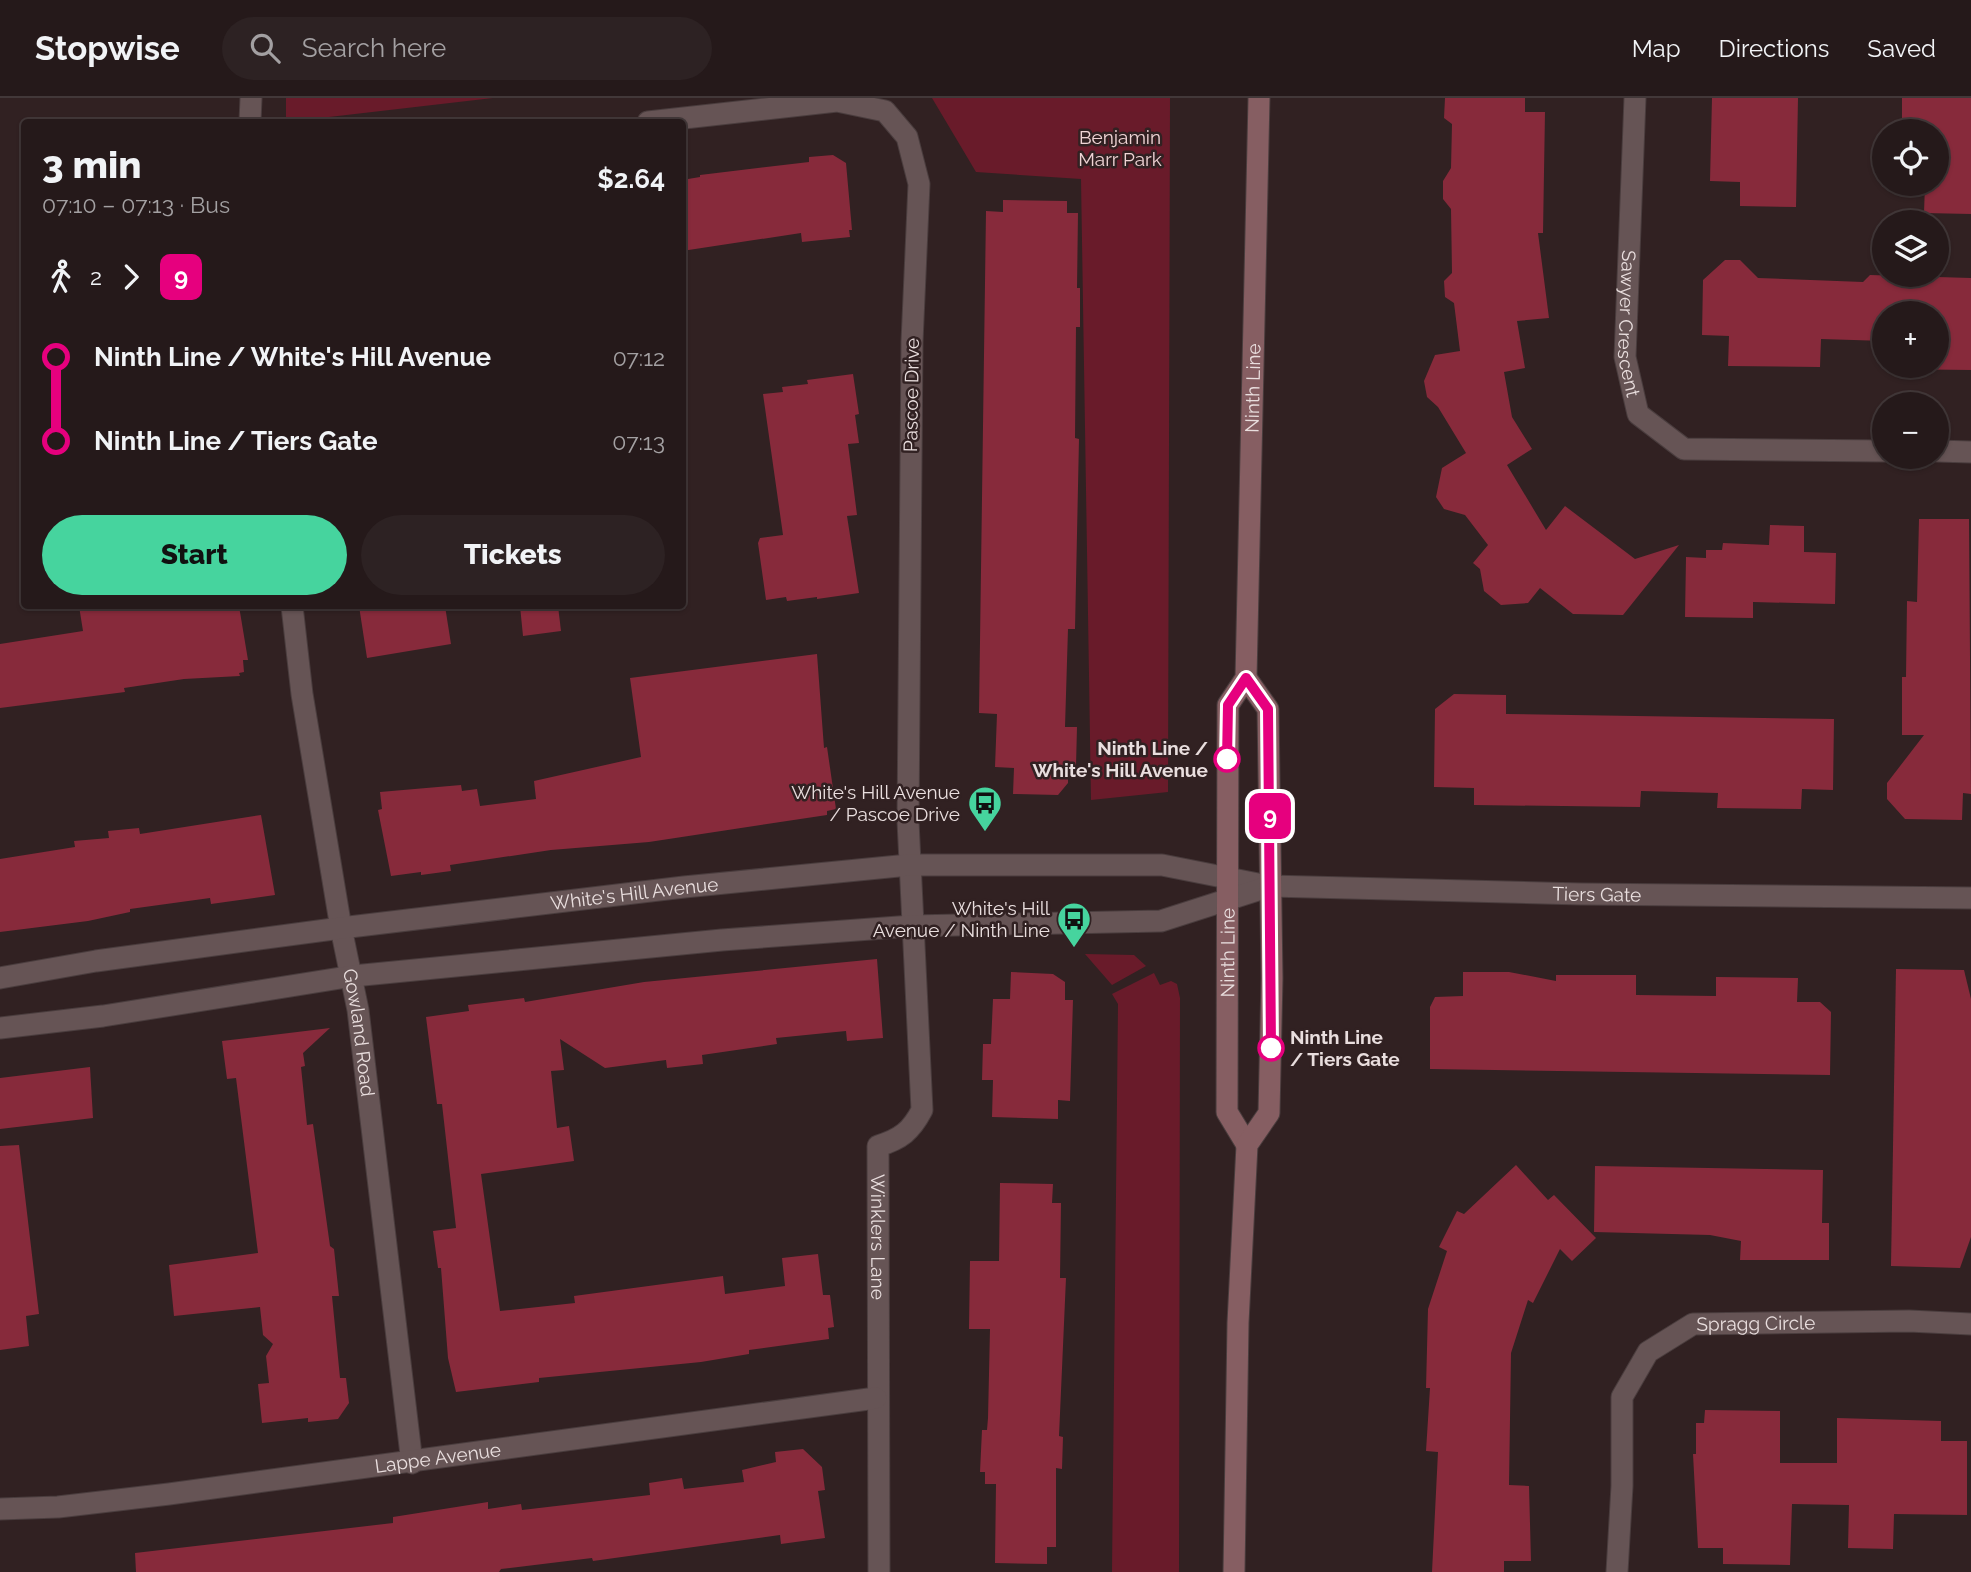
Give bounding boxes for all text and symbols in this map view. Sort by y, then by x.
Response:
search box [222,17,712,80]
text: Stopwise [35,29,180,68]
icon: search [246,29,284,67]
text: Search here [302,33,446,63]
text: Map [1632,34,1681,63]
text: Directions [1719,34,1829,63]
text: Saved [1867,34,1936,63]
map controls [1872,119,1949,469]
button: locate [1872,119,1949,196]
park label: Benjamin Marr Park [1078,126,1162,170]
text: 3 min [42,142,142,187]
text: $2.64 [597,164,665,194]
text: 07:10 – 07:13 · Bus [42,191,230,218]
button: layers [1872,210,1949,287]
street label: Sawyer Crescent [1614,250,1645,400]
icon: walk [42,258,80,296]
icon: forward [112,258,150,296]
text: 9 [174,262,188,291]
text: 2 [90,263,102,290]
button: + [1872,301,1949,378]
street label: Pascoe Drive [899,338,923,452]
text: Ninth Line / White's Hill Avenue [94,342,491,372]
street label: Ninth Line [1240,343,1264,433]
text: 07:12 [613,344,665,371]
button: − [1872,392,1949,469]
text: Ninth Line / Tiers Gate [94,426,377,456]
text: 07:13 [612,428,665,455]
button: Start [42,515,347,595]
button: Tickets [361,515,665,595]
place label: Ninth Line / White's Hill Avenue [1032,737,1208,781]
marker: Ninth Line / White's Hill Avenue [1214,746,1240,772]
place label: White's Hill Avenue / Pascoe Drive [791,781,960,825]
bus stop icon: White's Hill Avenue / Pascoe Drive [966,784,1004,833]
line badge: 9 [1247,793,1293,839]
text: 9 [1263,801,1277,830]
street label: White's Hill Avenue [549,873,719,914]
street label: Tiers Gate [1552,882,1641,906]
place label: White's Hill Avenue / Ninth Line [873,897,1051,941]
bus stop icon: White's Hill Avenue / Ninth Line [1055,900,1093,949]
street label: Ninth Line [1216,908,1239,997]
street label: Gowland Road [339,967,379,1098]
place label: Ninth Line / Tiers Gate [1290,1026,1400,1070]
marker: Ninth Line / Tiers Gate [1258,1035,1284,1061]
street label: Winklers Lane [867,1174,889,1300]
street label: Spragg Circle [1696,1311,1816,1335]
street label: Lappe Avenue [373,1438,502,1477]

